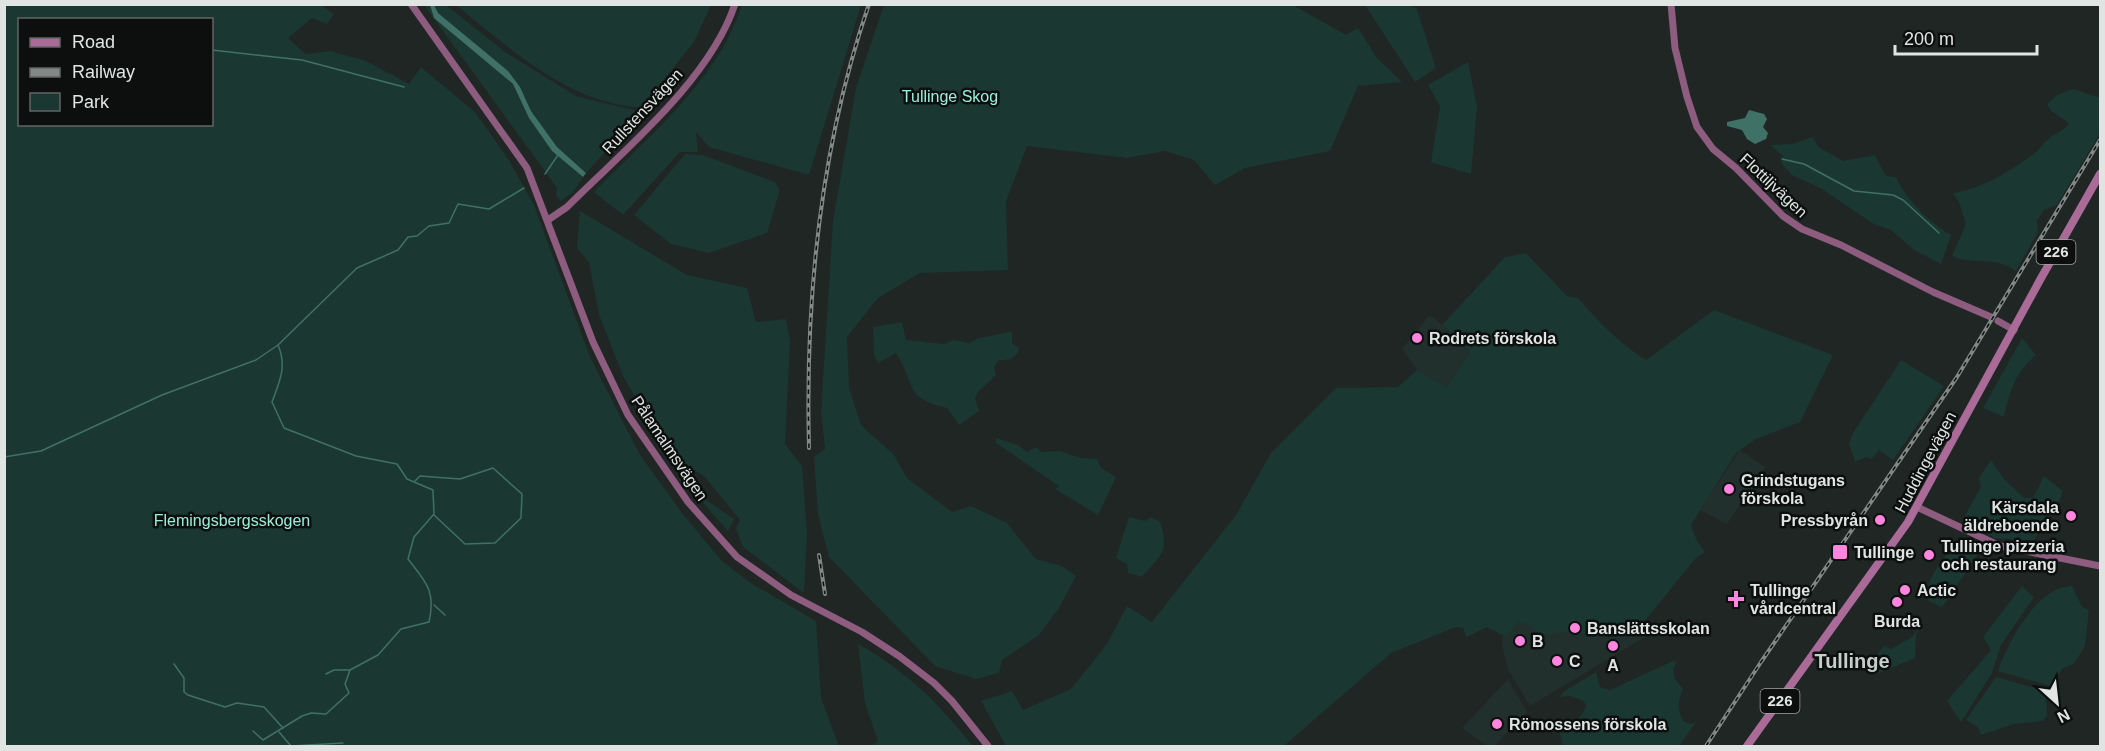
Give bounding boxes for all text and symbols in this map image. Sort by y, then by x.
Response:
legend [18,18,213,126]
scale bar [1895,18,2038,56]
text: 200 m [1904,29,1954,49]
text: Road [72,32,115,52]
text: Railway [72,62,135,82]
street label: Rullstensvägen [599,66,686,157]
park label: Tullinge Skog [902,88,998,105]
text: Park [72,92,110,112]
street label: Flottiljvägen [1737,150,1811,221]
road number: 226 [2036,240,2076,264]
place label: Rodrets förskola [1429,330,1556,347]
marker: Rodrets förskola [1410,331,1424,345]
street label: Pålamalmsvägen [628,393,711,504]
street label: Huddingevägen [1892,409,1959,516]
place label: Grindstugans förskola [1741,472,1845,507]
marker: Grindstugans förskola [1722,482,1736,496]
place label: Kärsdala äldreboende [1964,499,2059,534]
marker: Kärsdala äldreboende [2064,509,2078,523]
park label: Flemingsbergsskogen [154,512,310,529]
place label: Pressbyrån [1781,512,1868,529]
marker: Pressbyrån [1873,513,1887,527]
place label: Tullinge pizzeria och restaurang [1941,538,2064,573]
marker: Tullinge [1831,543,1849,561]
place label: Tullinge [1854,544,1914,561]
marker: Tullinge pizzeria och restaurang [1922,548,1936,562]
place label: Tullinge vårdcentral [1750,582,1836,617]
place label: Actic [1917,582,1956,599]
marker: Actic [1898,583,1912,597]
marker: Tullinge vårdcentral [1727,590,1745,608]
marker: Burda [1890,595,1904,609]
place label: Burda [1874,613,1920,630]
place label: Banslättsskolan [1587,620,1710,637]
marker: Banslättsskolan [1568,621,1582,635]
place label: B [1532,633,1544,650]
marker: B [1513,634,1527,648]
marker: A [1606,639,1620,653]
district label: Tullinge [1814,650,1890,672]
place label: C [1569,653,1581,670]
marker: C [1550,654,1564,668]
place label: A [1607,657,1619,674]
north arrow [2027,673,2087,733]
road number: 226 [1760,689,1800,713]
text: N [2055,706,2073,726]
place label: Römossens förskola [1509,716,1666,733]
marker: Römossens förskola [1490,717,1504,731]

